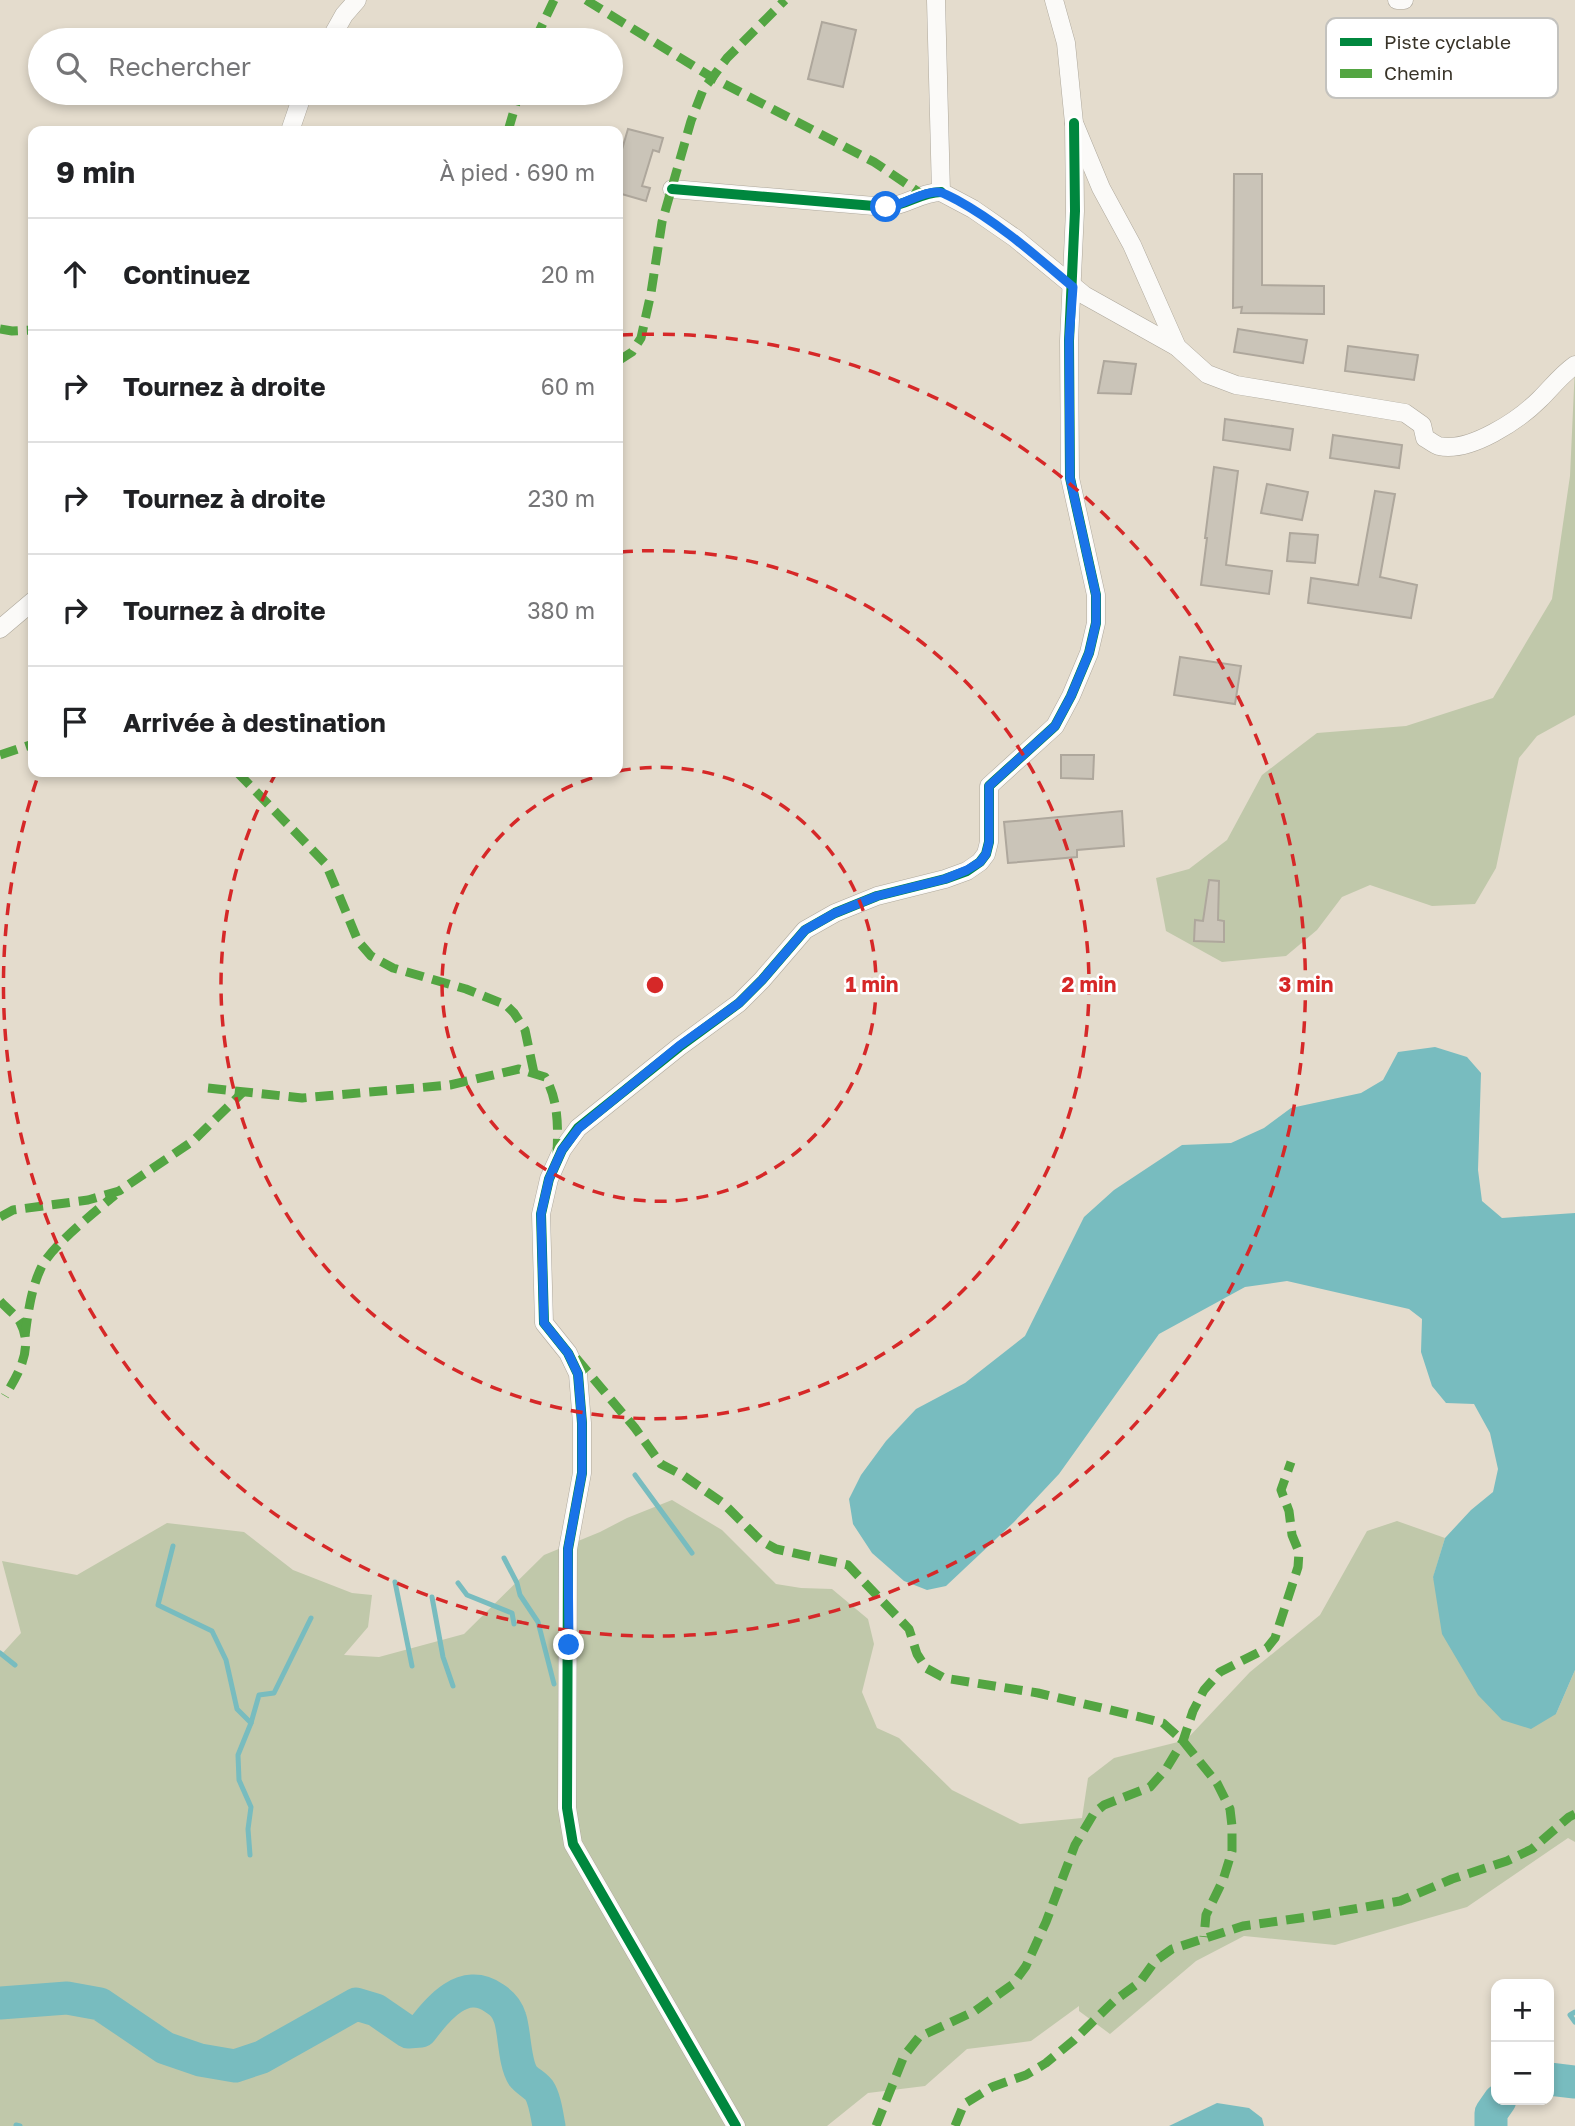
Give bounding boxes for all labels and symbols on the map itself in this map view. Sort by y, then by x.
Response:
legend [1326,18,1558,98]
text: Piste cyclable [1384,30,1511,53]
text: Chemin [1384,61,1453,84]
route start [870,191,901,222]
text: 1 min [846,971,898,997]
text: 2 min [1062,971,1116,997]
text: 3 min [1279,971,1333,997]
centre of rings [643,973,667,997]
route end [553,1629,584,1660]

